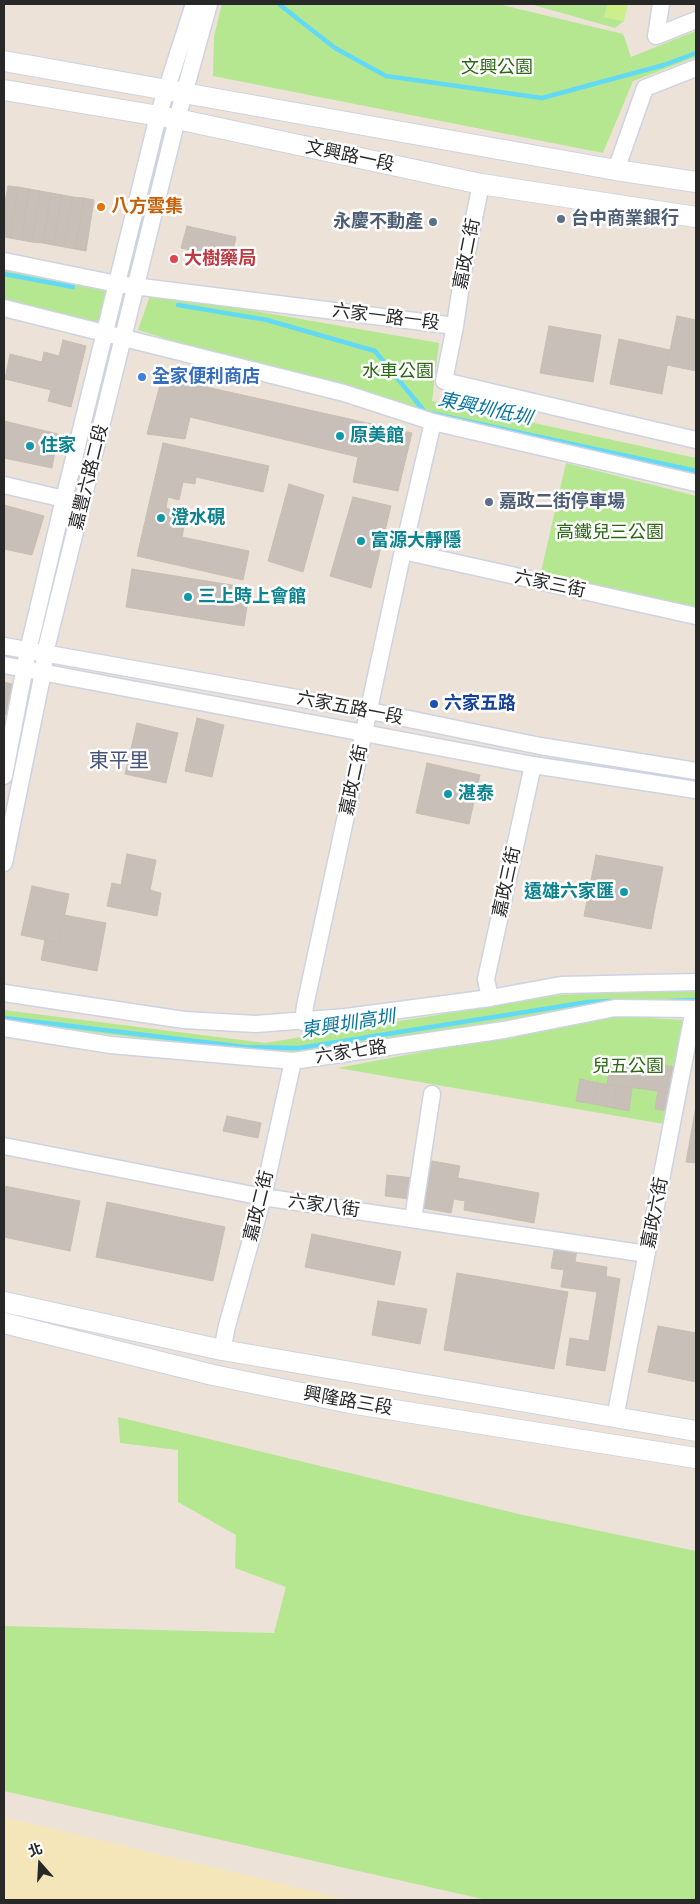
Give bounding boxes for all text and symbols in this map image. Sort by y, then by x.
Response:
park label: 文興公園 [461,57,533,79]
street label: 文興路一段 [304,136,396,176]
place label: 八方雲集 [111,196,183,218]
marker: 八方雲集 [95,201,107,213]
place label: 台中商業銀行 [571,208,679,230]
place label: 永慶不動產 [333,211,423,233]
marker: 台中商業銀行 [555,213,567,225]
marker: 永慶不動產 [427,216,439,228]
street label: 嘉政二街 [450,217,484,291]
place label: 大樹藥局 [184,248,256,270]
marker: 大樹藥局 [168,253,180,265]
street label: 六家一路一段 [331,300,441,334]
park label: 水車公園 [362,361,434,383]
place label: 全家便利商店 [152,366,260,388]
marker: 全家便利商店 [136,371,148,383]
water label: 東興圳低圳 [436,388,534,430]
street label: 嘉豐六路二段 [65,422,113,532]
place label: 原美館 [350,425,404,447]
marker: 原美館 [334,430,346,442]
place label: 住家 [40,435,76,457]
marker: 住家 [24,440,36,452]
place label: 嘉政二街停車場 [499,491,625,513]
marker: 嘉政二街停車場 [483,496,495,508]
place label: 澄水硯 [171,507,225,529]
marker: 澄水硯 [155,512,167,524]
park label: 高鐵兒三公園 [556,522,664,544]
place label: 富源大靜隱 [371,530,461,552]
marker: 富源大靜隱 [355,535,367,547]
street label: 六家三街 [513,566,587,602]
place label: 三上時上會館 [198,586,306,608]
marker: 三上時上會館 [182,591,194,603]
street label: 六家五路一段 [295,687,405,729]
place label: 六家五路 [444,693,516,715]
marker: 六家五路 [428,698,440,710]
street label: 嘉政二街 [336,743,372,817]
district label: 東平里 [89,749,149,773]
place label: 湛泰 [458,783,494,805]
marker: 湛泰 [442,788,454,800]
street label: 嘉政三街 [489,845,525,919]
place label: 遠雄六家匯 [524,881,614,903]
marker: 遠雄六家匯 [618,886,630,898]
water label: 東興圳高圳 [299,1005,397,1043]
street label: 六家七路 [314,1036,388,1068]
park label: 兒五公園 [592,1056,664,1078]
street label: 嘉政二街 [240,1168,278,1244]
street label: 嘉政六街 [638,1176,672,1250]
street label: 六家八街 [287,1190,361,1222]
street label: 興隆路三段 [302,1383,394,1419]
north arrow [15,1839,65,1889]
text: 北 [26,1839,45,1861]

